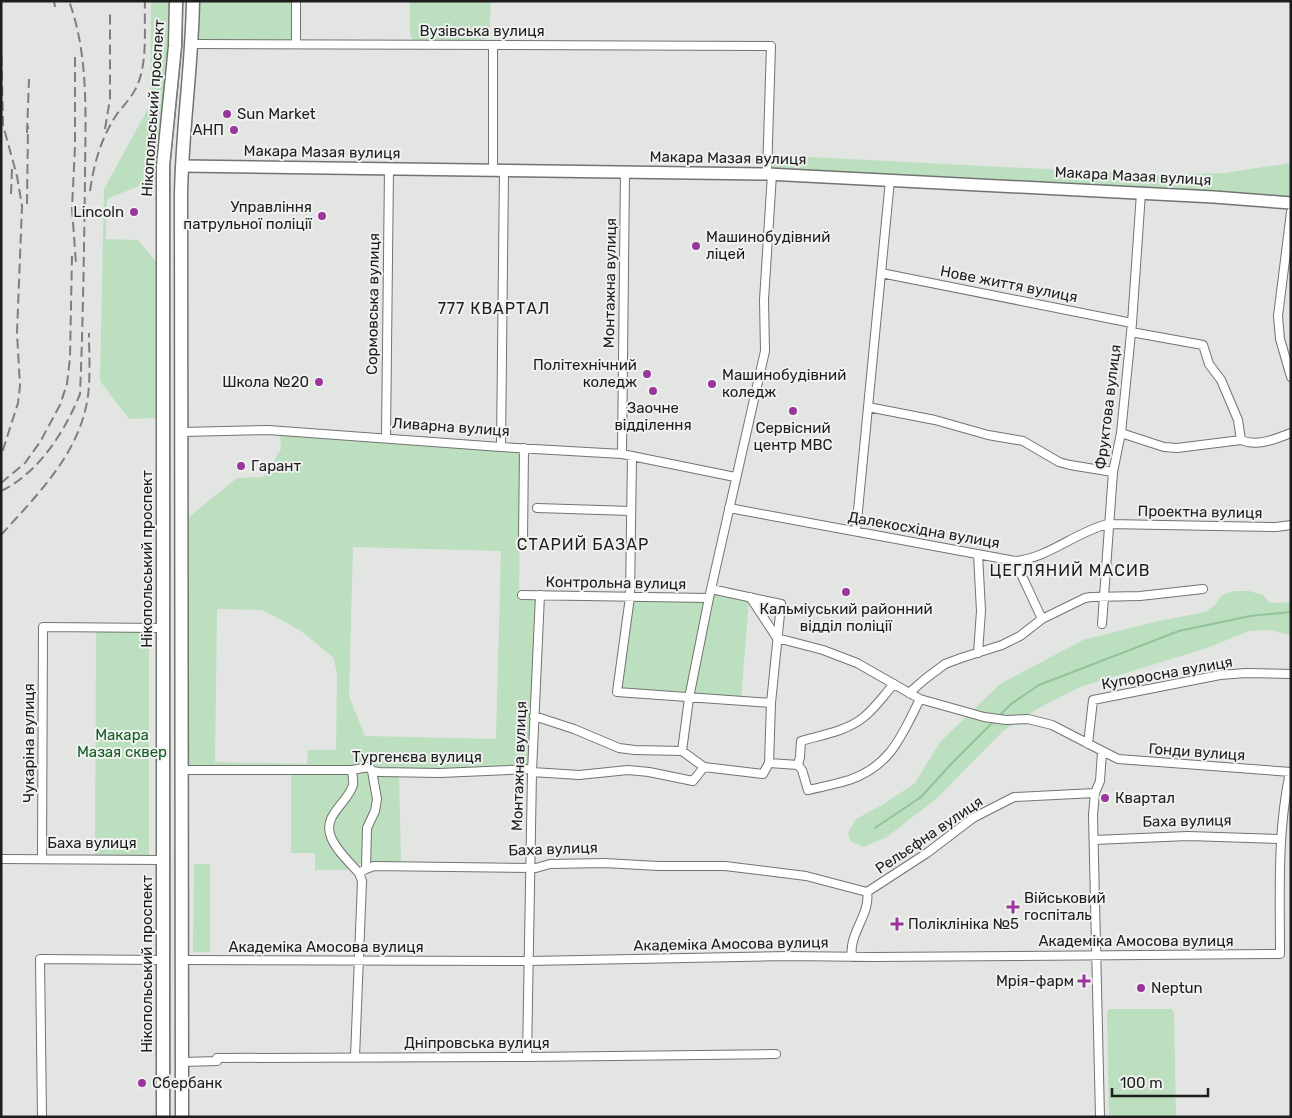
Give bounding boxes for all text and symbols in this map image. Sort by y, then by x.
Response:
street label: Нікопольський проспект [138,18,168,197]
street label: Вузівська вулиця [419,22,545,40]
place label: Sun Market [237,105,316,123]
marker: Sun Market [221,108,233,120]
place label: АНП [193,121,224,139]
marker: АНП [228,124,240,136]
street label: Макара Мазая вулиця [243,142,401,162]
street label: Макара Мазая вулиця [649,148,807,168]
street label: Макара Мазая вулиця [1054,163,1212,189]
place label: Управління патрульної поліції [183,198,312,233]
place label: Lincoln [73,203,124,221]
marker: Lincoln [128,206,140,218]
marker: Управління патрульної поліції [316,210,328,222]
street label: Монтажна вулиця [600,218,620,348]
place label: Машинобудівний ліцей [706,228,830,263]
street label: Сормовська вулиця [363,233,383,375]
marker: Машинобудівний ліцей [690,240,702,252]
street label: Нове життя вулиця [939,262,1079,306]
district label: 777 КВАРТАЛ [438,299,550,318]
street label: Фруктова вулиця [1091,343,1125,471]
place label: Політехнічний коледж [533,356,637,391]
place label: Машинобудівний коледж [722,366,846,401]
marker: Політехнічний коледж [641,368,653,380]
place label: Школа №20 [222,373,309,391]
marker: Школа №20 [313,376,325,388]
marker: Машинобудівний коледж [706,378,718,390]
marker: Заочне відділення [647,385,659,397]
place label: Заочне відділення [614,399,692,434]
marker: Сервісний центр МВС [787,405,799,417]
street label: Ливарна вулиця [392,414,510,440]
place label: Сервісний центр МВС [753,419,833,454]
place label: Гарант [251,457,301,475]
marker: Гарант [235,460,247,472]
street label: Нікопольський проспект [138,470,156,648]
street label: Проектна вулиця [1137,502,1263,522]
street label: Далекосхідна вулиця [847,508,1001,552]
district label: СТАРИЙ БАЗАР [517,535,649,554]
district label: ЦЕГЛЯНИЙ МАСИВ [990,561,1150,580]
street label: Контрольна вулиця [545,573,687,593]
marker: Кальміуський районний відділ поліції [840,586,852,598]
place label: Кальміуський районний відділ поліції [759,600,933,635]
street label: Купоросна вулиця [1100,653,1234,693]
street label: Чукаріна вулиця [20,683,38,803]
street label: Монтажна вулиця [508,701,530,831]
park label: Макара Мазая сквер [77,726,167,761]
street label: Гонди вулиця [1148,740,1246,764]
street label: Тургенєва вулиця [352,748,482,766]
place label: Квартал [1115,789,1175,807]
street label: Рельєфна вулиця [872,792,986,878]
marker: Квартал [1099,792,1111,804]
street label: Баха вулиця [1142,811,1232,831]
street label: Баха вулиця [47,834,137,852]
street label: Баха вулиця [508,838,598,860]
street label: Нікопольський проспект [138,875,156,1053]
place label: Військовий госпіталь [1024,889,1106,924]
marker: Військовий госпіталь [1006,900,1020,914]
place label: Поліклініка №5 [908,915,1019,933]
marker: Поліклініка №5 [890,917,904,931]
street label: Академіка Амосова вулиця [1038,932,1234,950]
street label: Академіка Амосова вулиця [633,933,829,955]
street label: Академіка Амосова вулиця [228,938,424,956]
place label: Мрія-фарм [996,972,1074,990]
marker: Мрія-фарм [1078,975,1090,987]
place label: Neptun [1151,979,1203,997]
marker: Neptun [1135,982,1147,994]
street label: Дніпровська вулиця [404,1034,550,1052]
scale bar [1112,1066,1208,1098]
place label: Сбербанк [152,1074,222,1092]
text: 100 m [1120,1074,1162,1092]
marker: Сбербанк [136,1077,148,1089]

